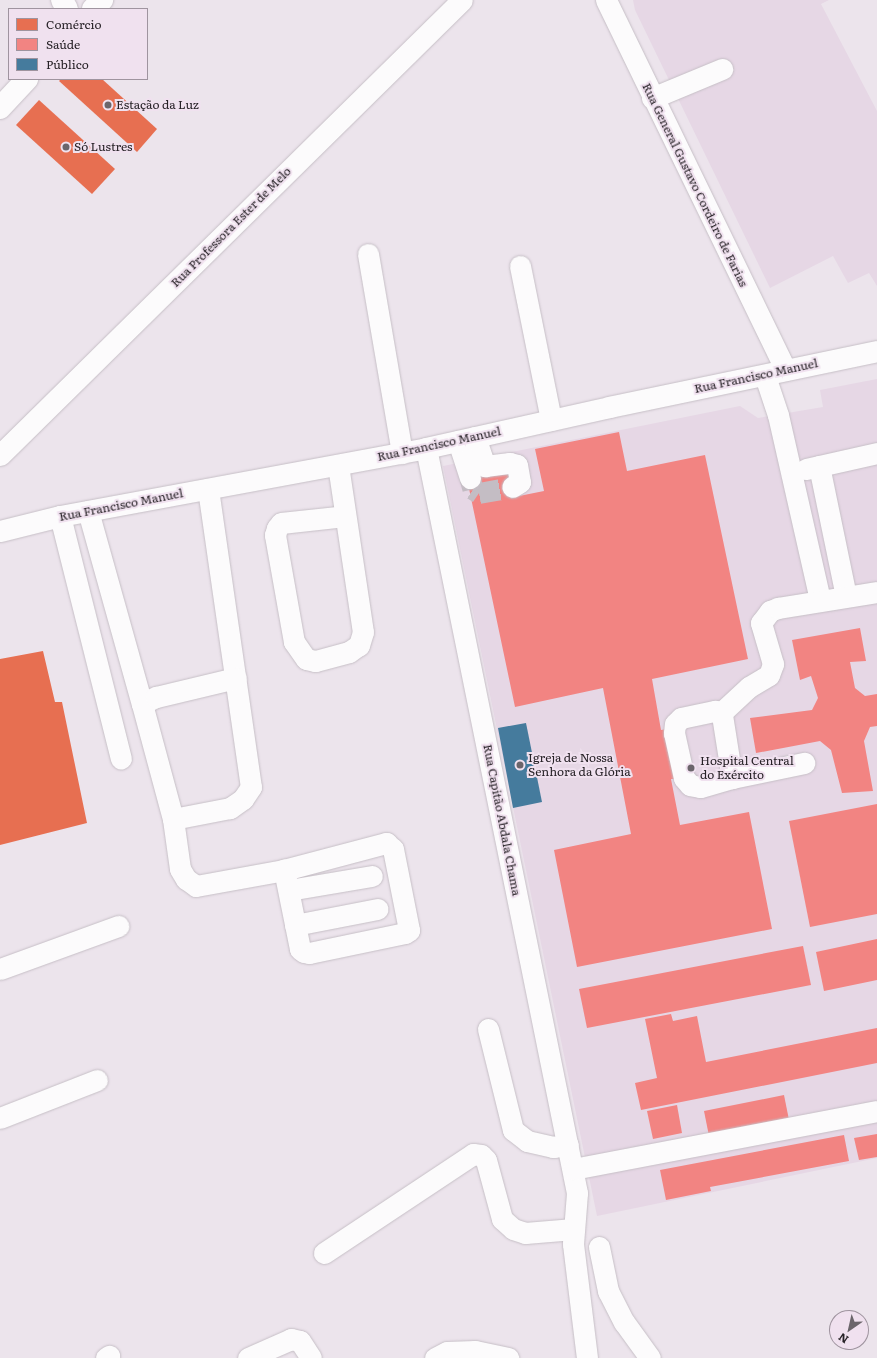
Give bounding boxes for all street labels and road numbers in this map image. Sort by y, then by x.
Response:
street label: Rua General Gustavo Cordeiro de Farias [639,81,751,289]
street label: Rua Professora Ester de Melo [168,164,294,290]
street label: Rua Francisco Manuel [693,356,819,396]
street label: Rua Francisco Manuel [376,424,502,464]
street label: Rua Francisco Manuel [58,486,184,524]
street label: Rua Capitão Abdala Chama [480,743,524,897]

